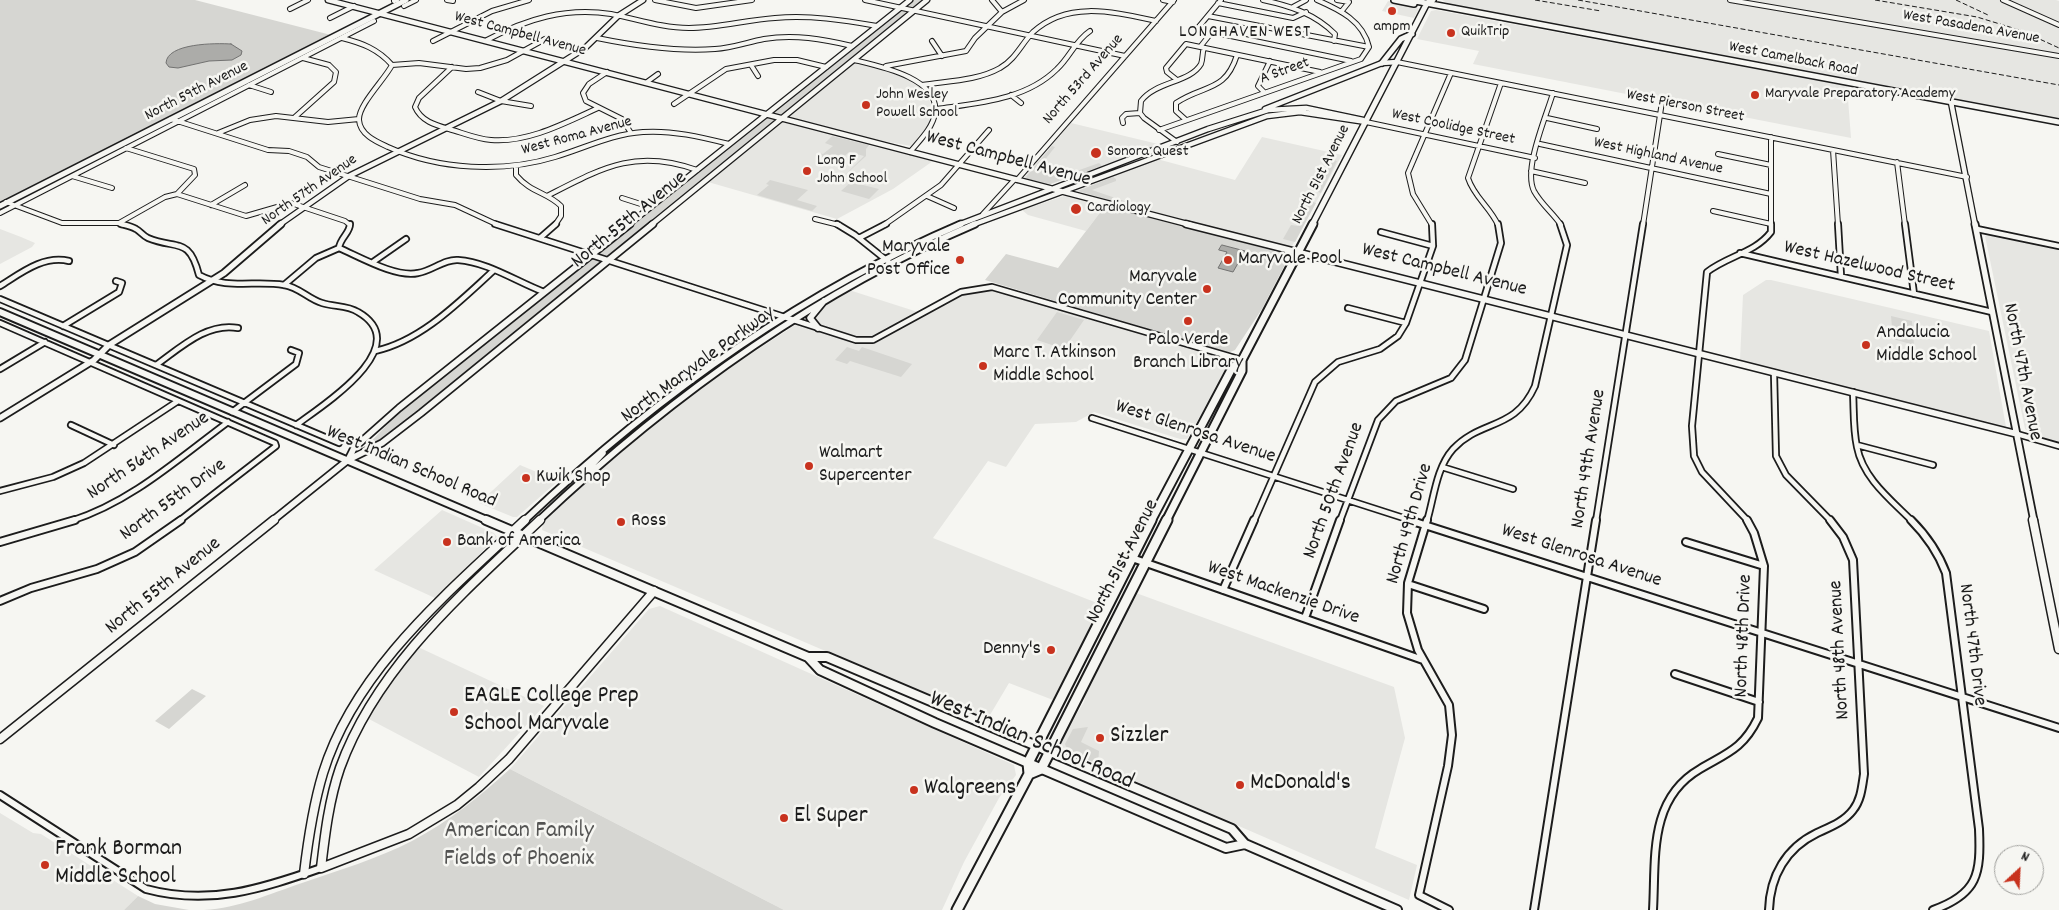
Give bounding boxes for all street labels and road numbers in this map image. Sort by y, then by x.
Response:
street label: West Pasadena Avenue [1901,7,2041,49]
street label: West Campbell Avenue [452,8,588,62]
street label: North 53rd Avenue [1040,31,1128,129]
street label: West Camelback Road [1727,38,1859,82]
street label: A Street [1258,54,1312,90]
street label: North 59th Avenue [142,58,252,126]
street label: West Pierson Street [1625,86,1745,128]
street label: West Coolidge Street [1390,106,1516,150]
street label: West Roma Avenue [520,113,634,161]
street label: North 51st Avenue [1289,122,1355,228]
street label: West Campbell Avenue [923,127,1093,193]
street label: West Highland Avenue [1592,134,1724,180]
street label: North 57th Avenue [259,151,361,231]
street label: North 55th Avenue [567,167,693,275]
street label: West Hazelwood Street [1781,237,1957,299]
street label: West Campbell Avenue [1359,239,1529,303]
street label: North 47th Avenue [1996,301,2046,443]
street label: North Maryvale Parkway [617,302,781,430]
street label: North 49th Avenue [1567,388,1613,530]
street label: West Glenrosa Avenue [1112,396,1278,470]
street label: North 56th Avenue [83,407,215,507]
street label: North 50th Avenue [1299,420,1371,562]
street label: West Indian School Road [322,421,500,515]
street label: North 55th Drive [116,454,232,548]
street label: North 49th Drive [1382,461,1440,587]
street label: North 51st Avenue [1082,496,1166,628]
street label: West Glenrosa Avenue [1498,520,1664,594]
street label: North 55th Avenue [101,533,227,641]
street label: West Mackenzie Drive [1204,557,1362,631]
street label: North 48th Drive [1731,574,1759,698]
street label: North 48th Avenue [1825,580,1857,720]
street label: North 47th Drive [1952,583,1990,707]
street label: West Indian School Road [924,686,1138,798]

